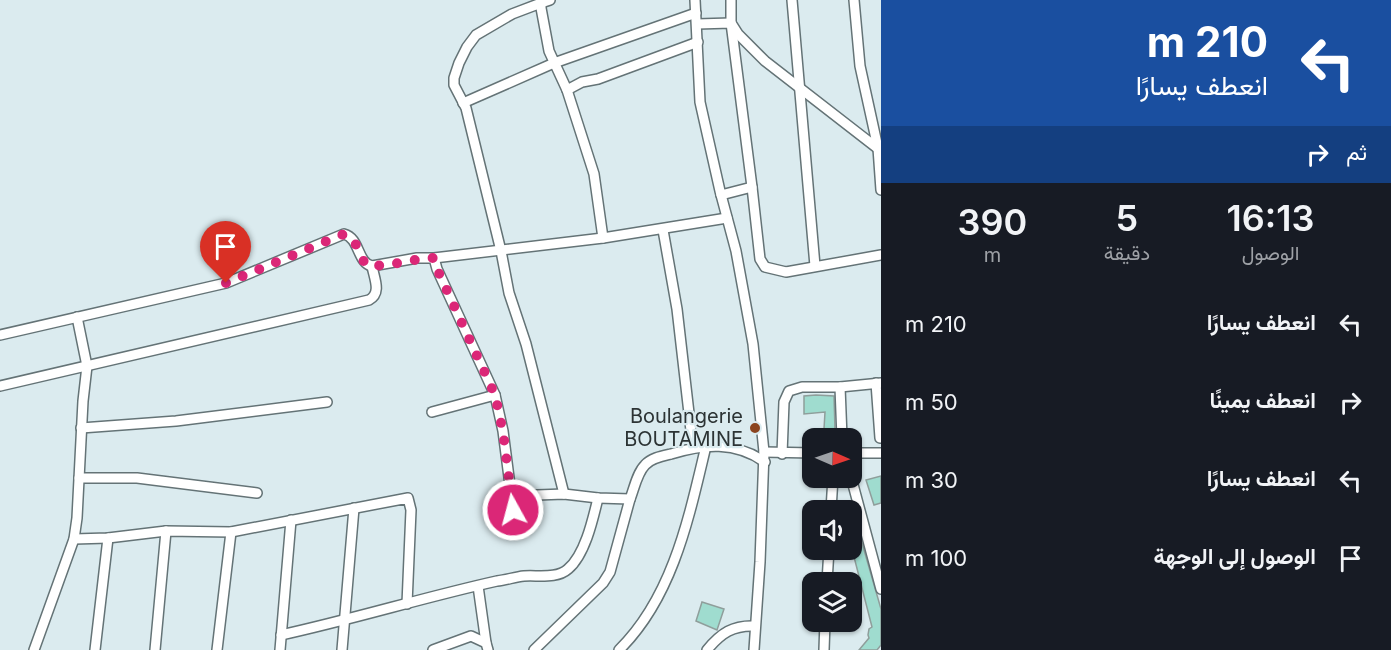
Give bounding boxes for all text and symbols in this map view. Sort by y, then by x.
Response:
text: 210 m [1147,16,1268,67]
icon: left [1289,24,1367,102]
text: انعطف يسارًا [1136,69,1268,102]
icon: right [1301,138,1334,171]
text: ثم [1346,139,1367,165]
text: 5 [1116,196,1138,240]
text: 16:13 [1227,196,1314,240]
text: 390 [958,200,1027,244]
pin [200,221,251,283]
icon: arrive [209,230,242,263]
text: دقيقة [1104,241,1150,265]
text: الوصول [1242,241,1299,265]
text: m [984,243,1001,267]
icon: left [1334,308,1367,341]
text: انعطف يسارًا [1207,309,1316,335]
text: 210 m [905,311,967,337]
icon: right [1334,386,1367,419]
text: انعطف يمينًا [1209,387,1316,413]
text: 50 m [905,389,958,415]
place label: Boulangerie BOUTAMINE [624,404,743,451]
marker: Boulangerie BOUTAMINE [748,421,762,435]
north arrow [802,428,862,488]
map controls [802,428,862,632]
icon: left [1334,464,1367,497]
text: انعطف يسارًا [1207,465,1316,491]
text: 30 m [905,467,958,493]
position arrow [481,478,545,542]
button: sound [802,500,862,560]
icon: arrive [1334,542,1367,575]
text: الوصول إلى الوجهة [1153,543,1316,569]
text: 100 m [905,545,967,571]
button: layers [802,572,862,632]

